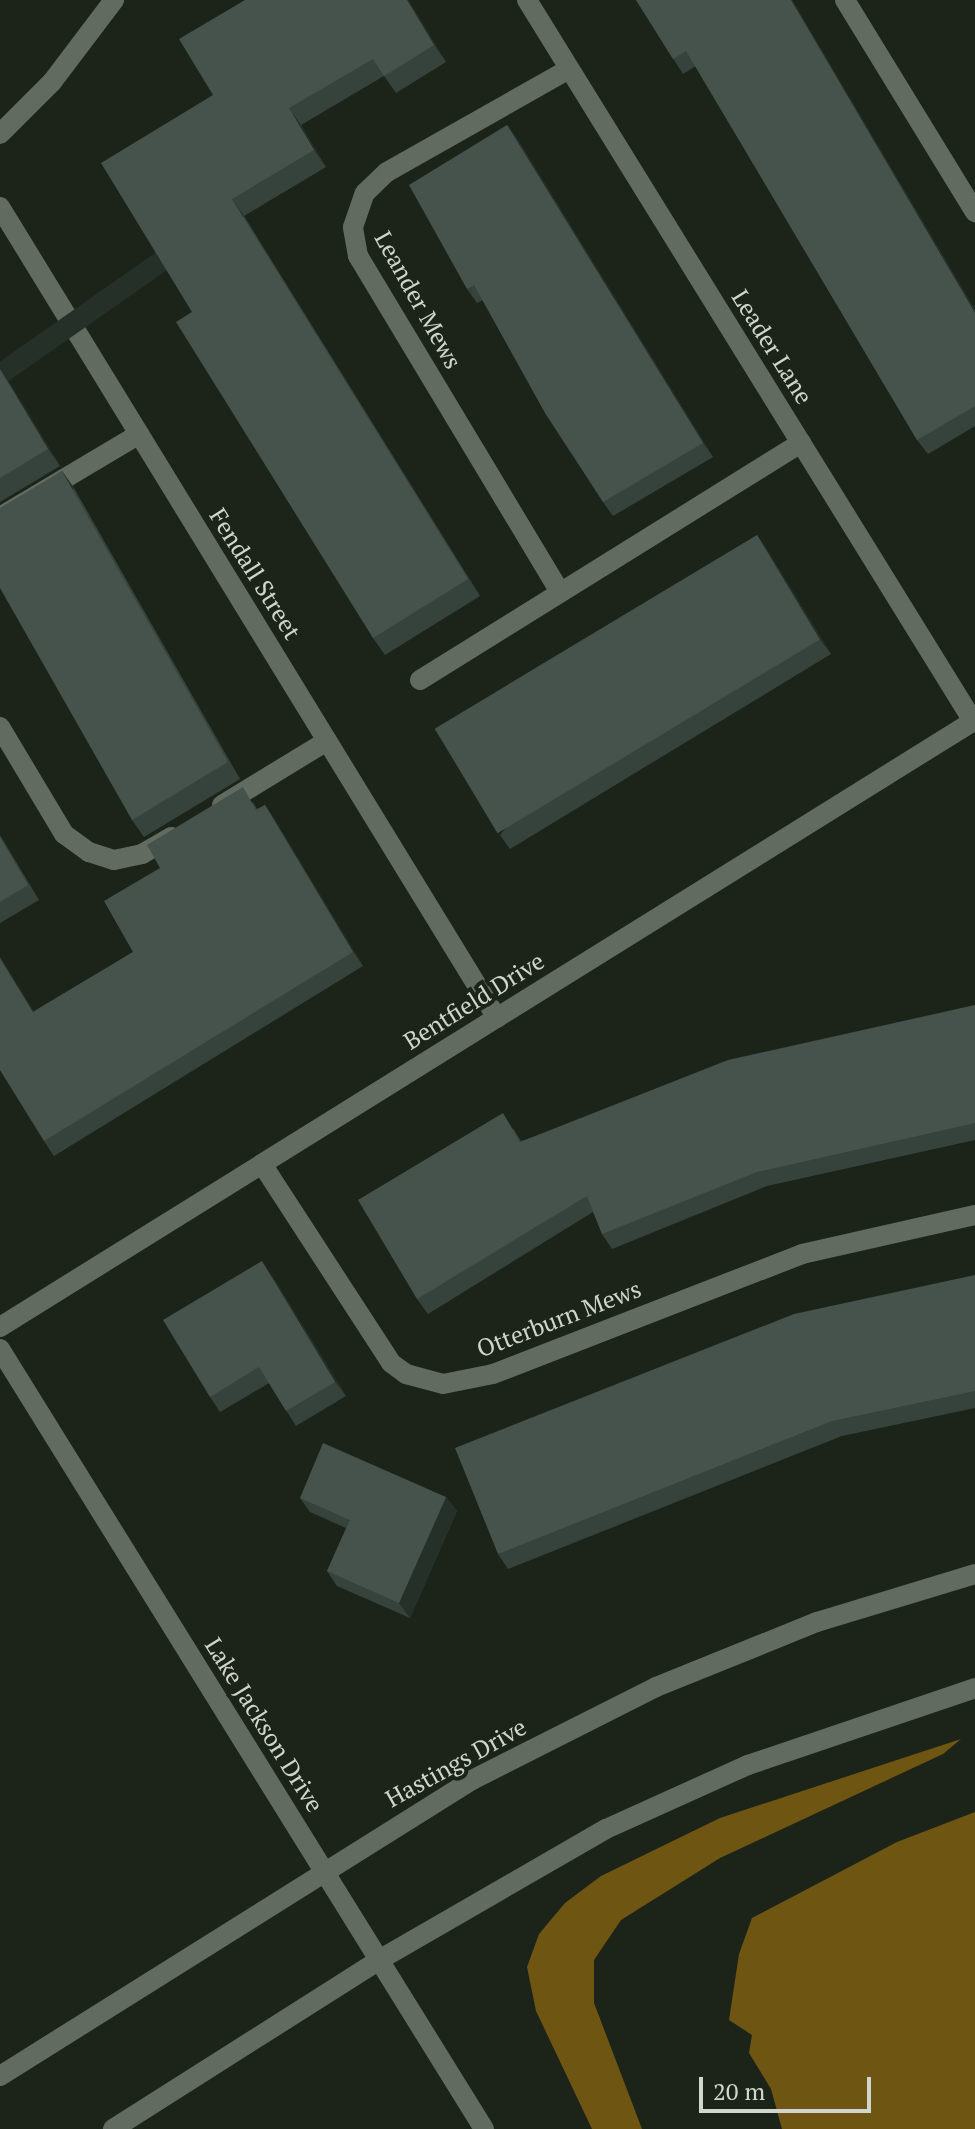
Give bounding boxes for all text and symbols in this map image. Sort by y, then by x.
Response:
street label: Leander Mews [368,226,468,374]
street label: Leader Lane [725,284,819,410]
street label: Fendall Street [203,503,307,645]
street label: Bentfield Drive [398,946,550,1056]
street label: Otterburn Mews [473,1274,645,1364]
street label: Lake Jackson Drive [199,1632,329,1818]
street label: Hastings Drive [381,1712,531,1814]
scale bar [703,2061,875,2111]
text: 20 m [713,2075,765,2107]

